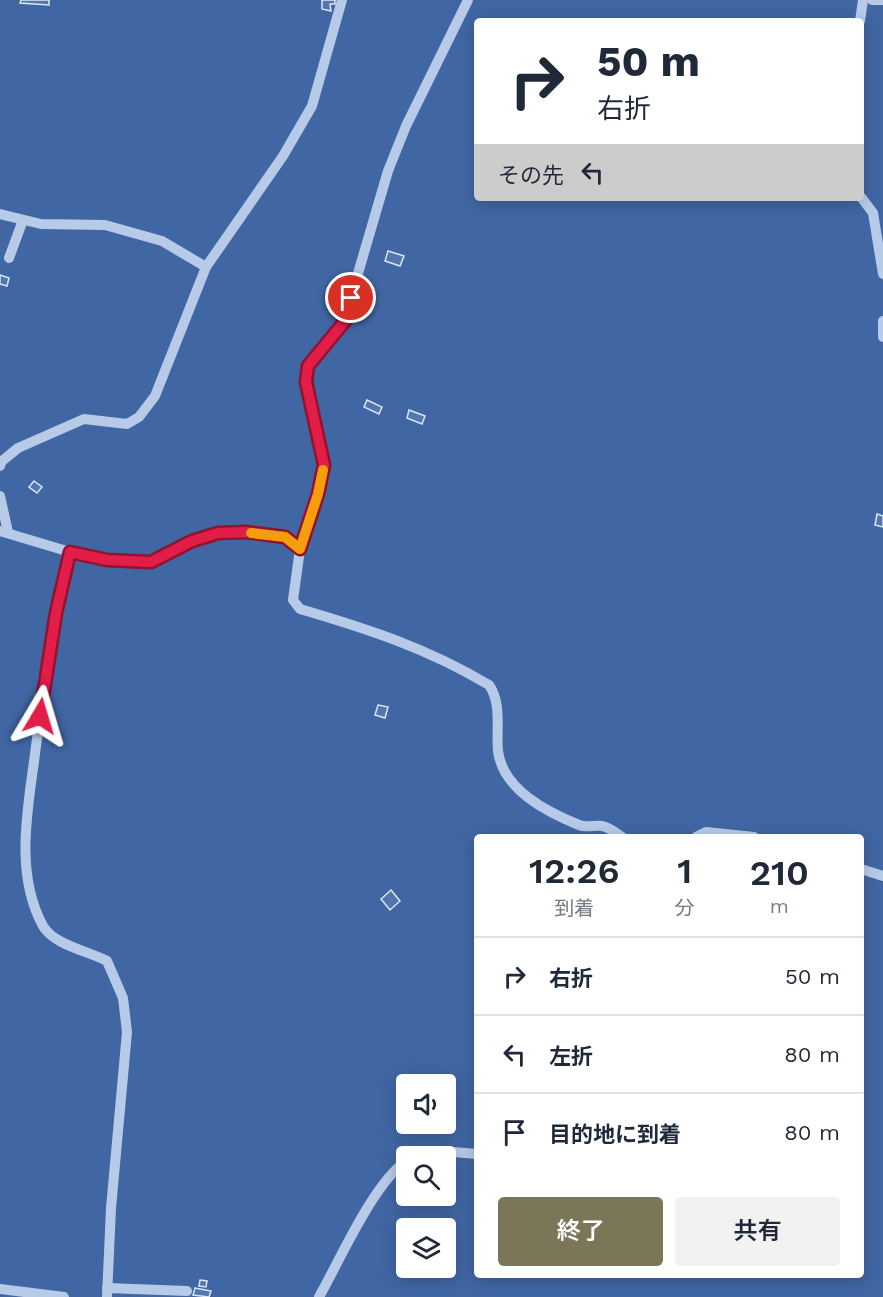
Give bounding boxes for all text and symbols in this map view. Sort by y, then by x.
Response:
text: 50 m [597,37,700,86]
icon: right [498,42,576,120]
text: 右折 [597,93,651,125]
icon: left [576,156,609,189]
text: その先 [498,163,564,188]
pin [325,272,376,323]
icon: arrive [334,281,367,314]
position arrow [8,684,72,748]
text: 12:26 [529,850,620,892]
text: 1 [677,850,692,892]
text: 210 [750,852,809,894]
text: m [770,894,789,918]
text: 到着 [554,896,594,920]
text: 分 [675,896,695,920]
icon: right [498,960,531,993]
text: 50 m [785,964,840,989]
text: 右折 [549,966,593,991]
icon: left [498,1038,531,1071]
text: 80 m [784,1042,840,1067]
text: 左折 [549,1044,593,1069]
map controls [396,1074,456,1278]
button: sound [396,1074,456,1134]
icon: arrive [498,1116,531,1149]
text: 80 m [784,1120,840,1145]
text: 目的地に到着 [549,1122,681,1147]
button: search [396,1146,456,1206]
button: 終了 [498,1197,663,1266]
button: 共有 [675,1197,840,1266]
button: layers [396,1218,456,1278]

